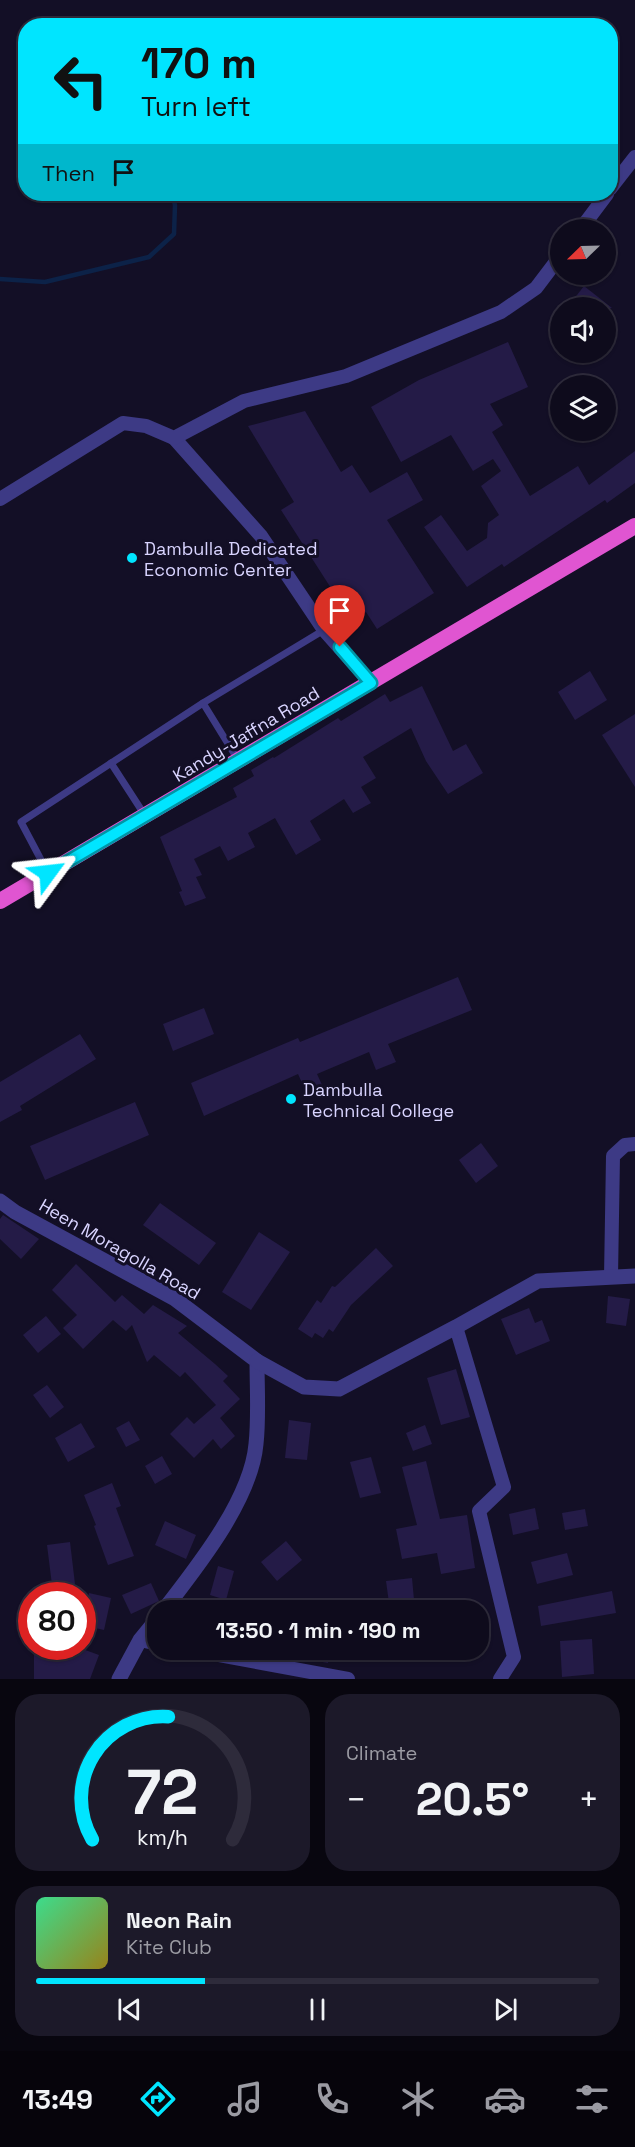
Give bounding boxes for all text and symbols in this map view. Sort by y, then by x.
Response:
text: 170 m [141,37,257,90]
icon: left [42,42,120,120]
text: Turn left [141,89,251,124]
icon: arrive [107,156,140,189]
text: Then [42,159,95,187]
north arrow [550,219,616,285]
map controls [550,219,616,441]
button: sound [550,297,616,363]
button: layers [550,375,616,441]
place label: Dambulla Dedicated Economic Center [144,537,318,581]
marker: Dambulla Dedicated Economic Center [125,551,139,565]
pin [314,585,365,647]
icon: arrive [323,594,356,627]
street label: Kandy-Jaffna Road [168,681,324,787]
position arrow [16,841,80,905]
place label: Dambulla Technical College [303,1078,454,1122]
marker: Dambulla Technical College [284,1092,298,1106]
street label: Heen Moragolla Road [35,1193,205,1305]
speed limit sign: 80 [18,1582,96,1660]
text: 13:50 · 1 min · 190 m [215,1616,421,1644]
text: Climate [346,1740,417,1766]
text: 72 [127,1753,198,1832]
text: 20.5° [416,1771,529,1828]
text: − [346,1779,366,1821]
text: + [579,1779,599,1821]
text: km/h [137,1824,188,1851]
text: Neon Rain [126,1906,232,1934]
text: Kite Club [126,1934,212,1960]
icon: previous [113,1993,146,2026]
icon: pause [301,1993,334,2026]
icon: next [489,1993,522,2026]
icon: directions [137,2078,179,2120]
icon: music [224,2078,266,2120]
icon: phone [311,2078,353,2120]
icon: climate [397,2078,439,2120]
icon: car [484,2078,526,2120]
icon: filters [571,2078,613,2120]
text: 13:49 [22,2082,93,2117]

